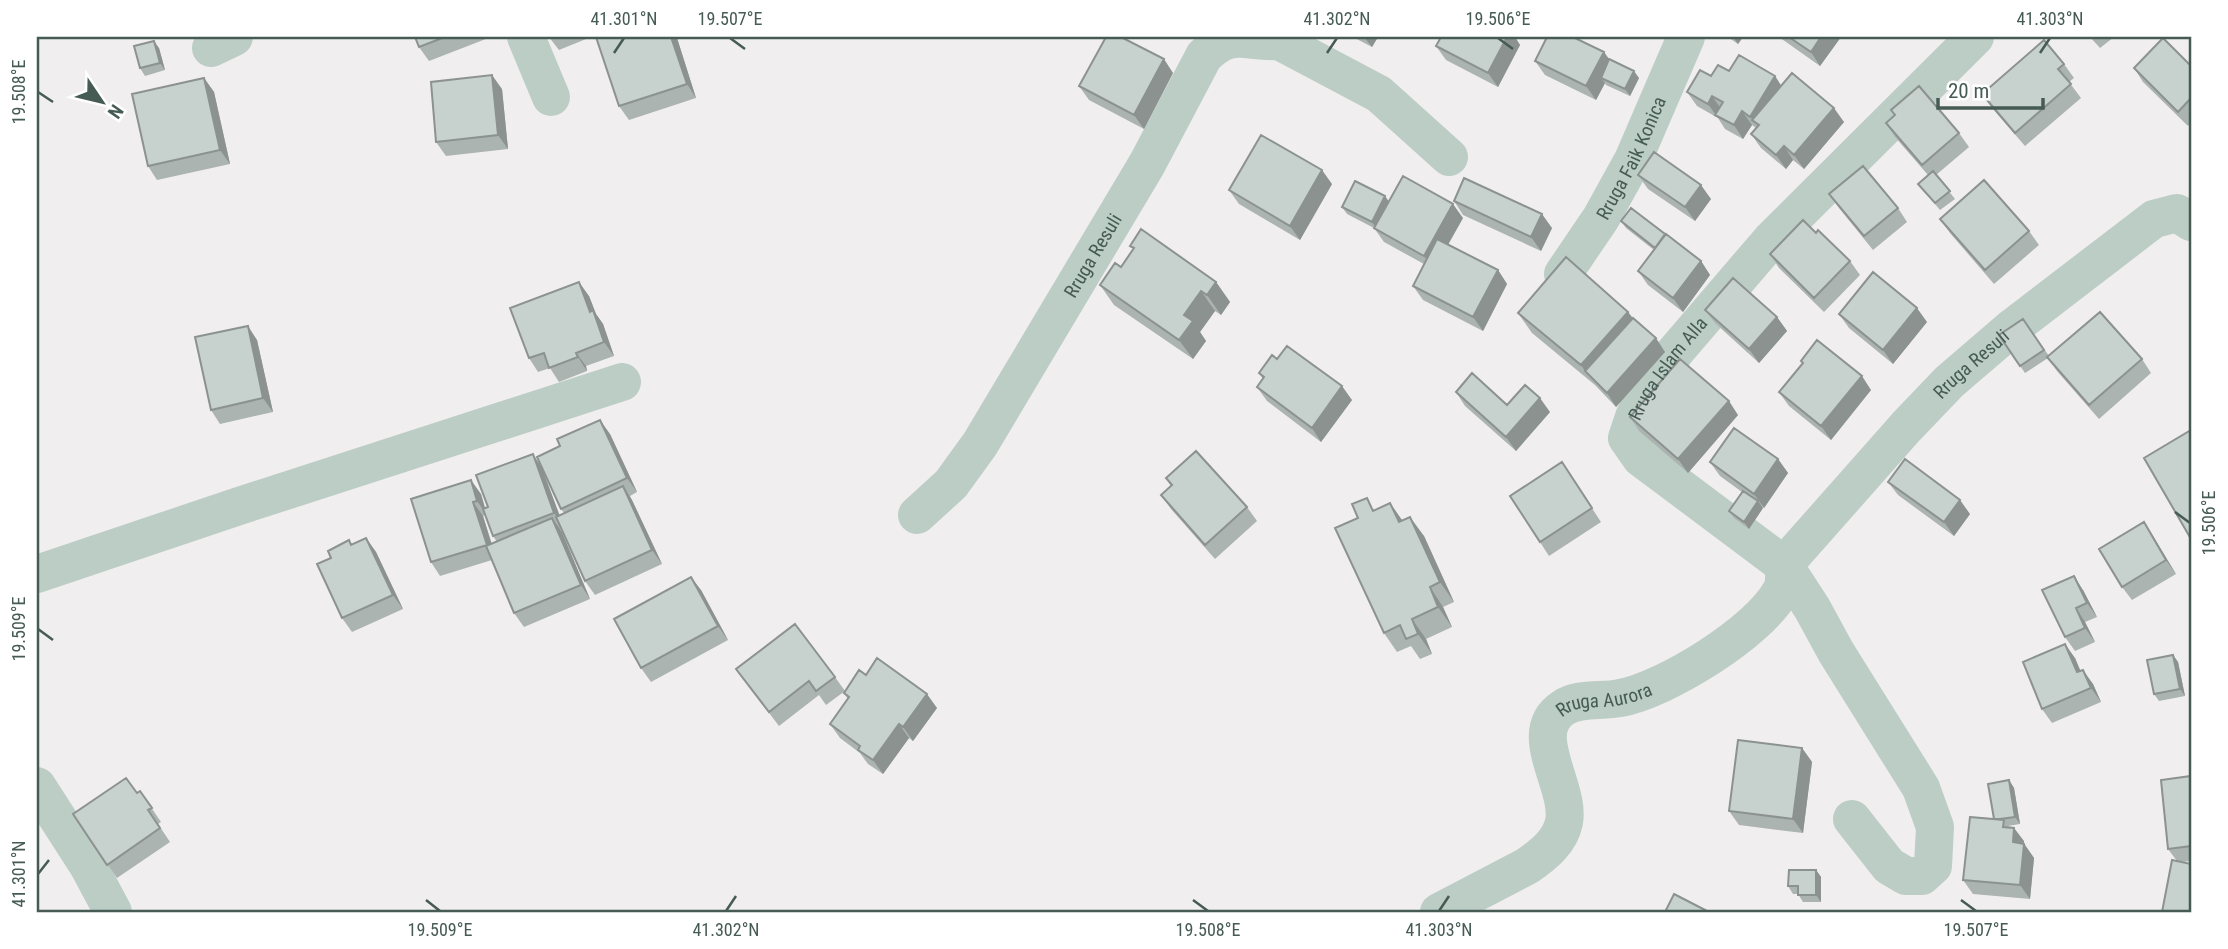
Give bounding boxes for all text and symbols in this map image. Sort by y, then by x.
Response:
text: 41.301°N [590,8,658,29]
text: 19.507°E [698,8,762,29]
text: 41.302°N [1303,8,1371,29]
text: 19.506°E [1466,8,1530,29]
text: 41.303°N [2016,8,2084,29]
text: 19.508°E [8,60,29,124]
north arrow [66,66,136,136]
scale bar [1938,66,2042,110]
text: 20 m [1948,79,1989,103]
street label: Rruga Faik Konica [1591,93,1671,224]
text: N [103,100,128,123]
street label: Rruga Resuli [1059,210,1127,302]
street label: Rruga Islam Alla [1623,312,1712,424]
street label: Rruga Resuli [1928,325,2014,403]
text: 19.506°E [2198,491,2219,555]
text: 19.509°E [8,597,29,661]
street label: Rruga Aurora [1551,678,1655,722]
text: 41.301°N [8,840,29,908]
text: 19.509°E [408,919,472,940]
text: 41.302°N [692,919,760,940]
text: 19.508°E [1176,919,1240,940]
text: 41.303°N [1405,919,1473,940]
text: 19.507°E [1944,919,2008,940]

